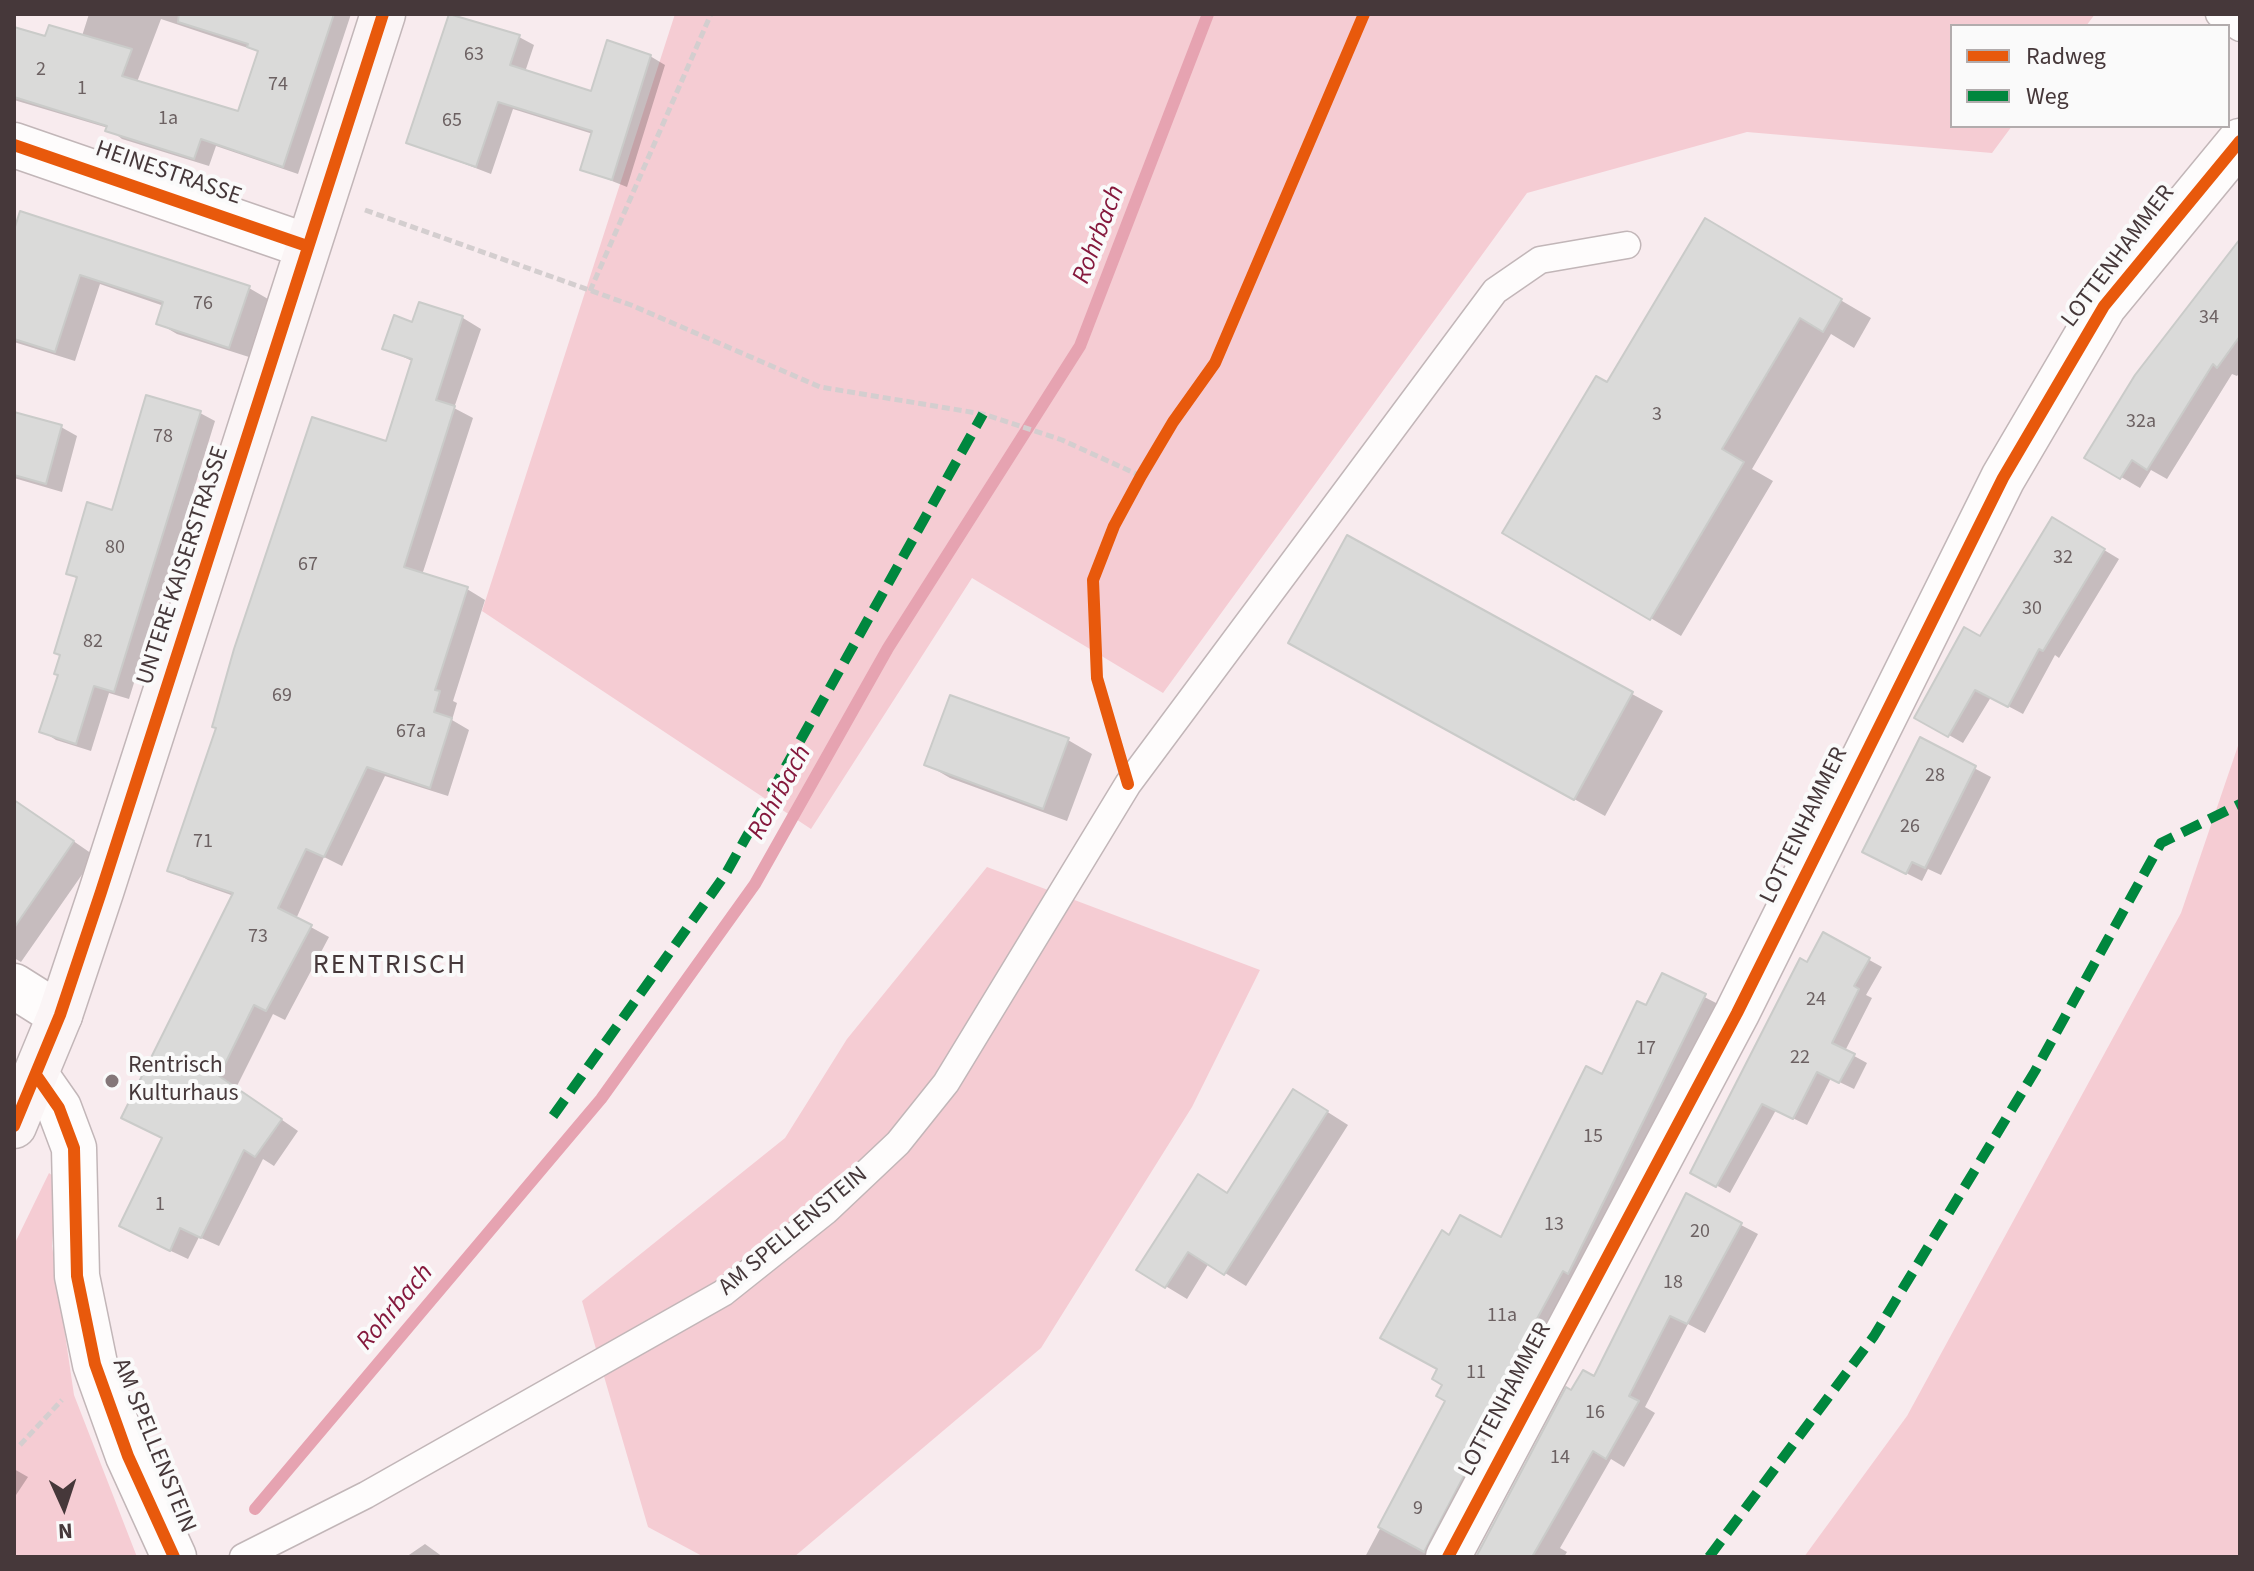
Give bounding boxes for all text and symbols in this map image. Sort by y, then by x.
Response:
legend [1950,24,2230,128]
text: Radweg [2026,39,2106,74]
house number: 63 [464,44,484,68]
house number: 2 [36,59,46,83]
house number: 74 [268,74,288,98]
house number: 1 [77,78,87,102]
text: Weg [2026,79,2069,114]
house number: 1a [158,108,178,132]
house number: 65 [442,110,462,134]
street label: HEINESTRASSE [91,136,245,212]
street label: LOTTENHAMMER [2056,180,2182,334]
water label: Rohrbach [1067,181,1133,289]
house number: 76 [193,293,213,317]
house number: 34 [2199,307,2219,331]
house number: 3 [1652,404,1662,428]
house number: 32a [2126,411,2156,435]
house number: 78 [153,426,173,450]
street label: UNTERE KAISERSTRASSE [132,443,236,689]
house number: 80 [105,537,125,561]
house number: 32 [2053,547,2073,571]
house number: 67 [298,554,318,578]
house number: 30 [2022,598,2042,622]
house number: 82 [83,631,103,655]
house number: 69 [272,685,292,709]
house number: 67a [396,721,426,745]
water label: Rohrbach [742,740,820,846]
street label: LOTTENHAMMER [1755,743,1855,909]
house number: 28 [1925,765,1945,789]
house number: 26 [1900,816,1920,840]
house number: 71 [193,831,213,855]
house number: 73 [248,926,268,950]
district label: RENTRISCH [313,950,467,984]
house number: 24 [1806,989,1826,1013]
house number: 17 [1636,1038,1656,1062]
house number: 22 [1790,1047,1810,1071]
place label: Rentrisch Kulturhaus [128,1053,239,1109]
marker: Rentrisch Kulturhaus [103,1072,121,1090]
house number: 15 [1583,1126,1603,1150]
street label: AM SPELLENSTEIN [714,1161,874,1303]
house number: 1 [155,1194,165,1218]
house number: 13 [1544,1214,1564,1238]
house number: 20 [1690,1221,1710,1245]
water label: Rohrbach [351,1259,441,1357]
house number: 18 [1663,1272,1683,1296]
house number: 11a [1487,1305,1517,1329]
street label: LOTTENHAMMER [1453,1318,1559,1482]
street label: AM SPELLENSTEIN [105,1355,201,1537]
house number: 11 [1466,1362,1486,1386]
house number: 16 [1585,1402,1605,1426]
house number: 14 [1550,1447,1570,1471]
north arrow [24,1467,104,1547]
house number: 9 [1413,1498,1423,1522]
text: N [57,1515,73,1547]

